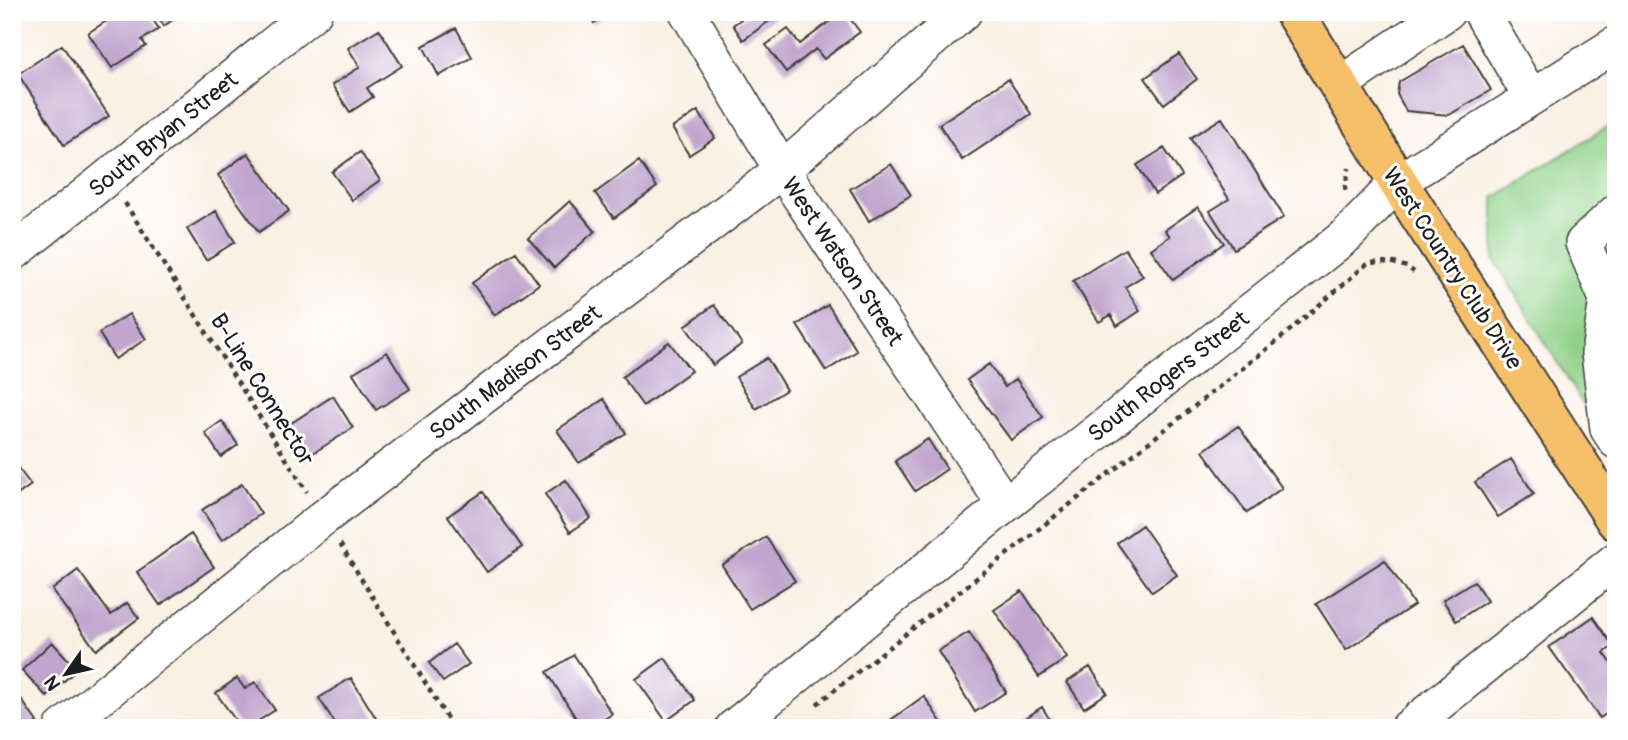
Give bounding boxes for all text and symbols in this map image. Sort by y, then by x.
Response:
street label: South Bryan Street [83,65,244,204]
street label: West Country Club Drive [1376,162,1529,375]
street label: West Watson Street [775,171,910,352]
street label: South Madison Street [424,298,608,447]
street label: South Rogers Street [1082,304,1255,448]
street label: B-Line Connector [204,308,321,471]
north arrow [32,638,102,708]
text: N [39,671,66,695]

